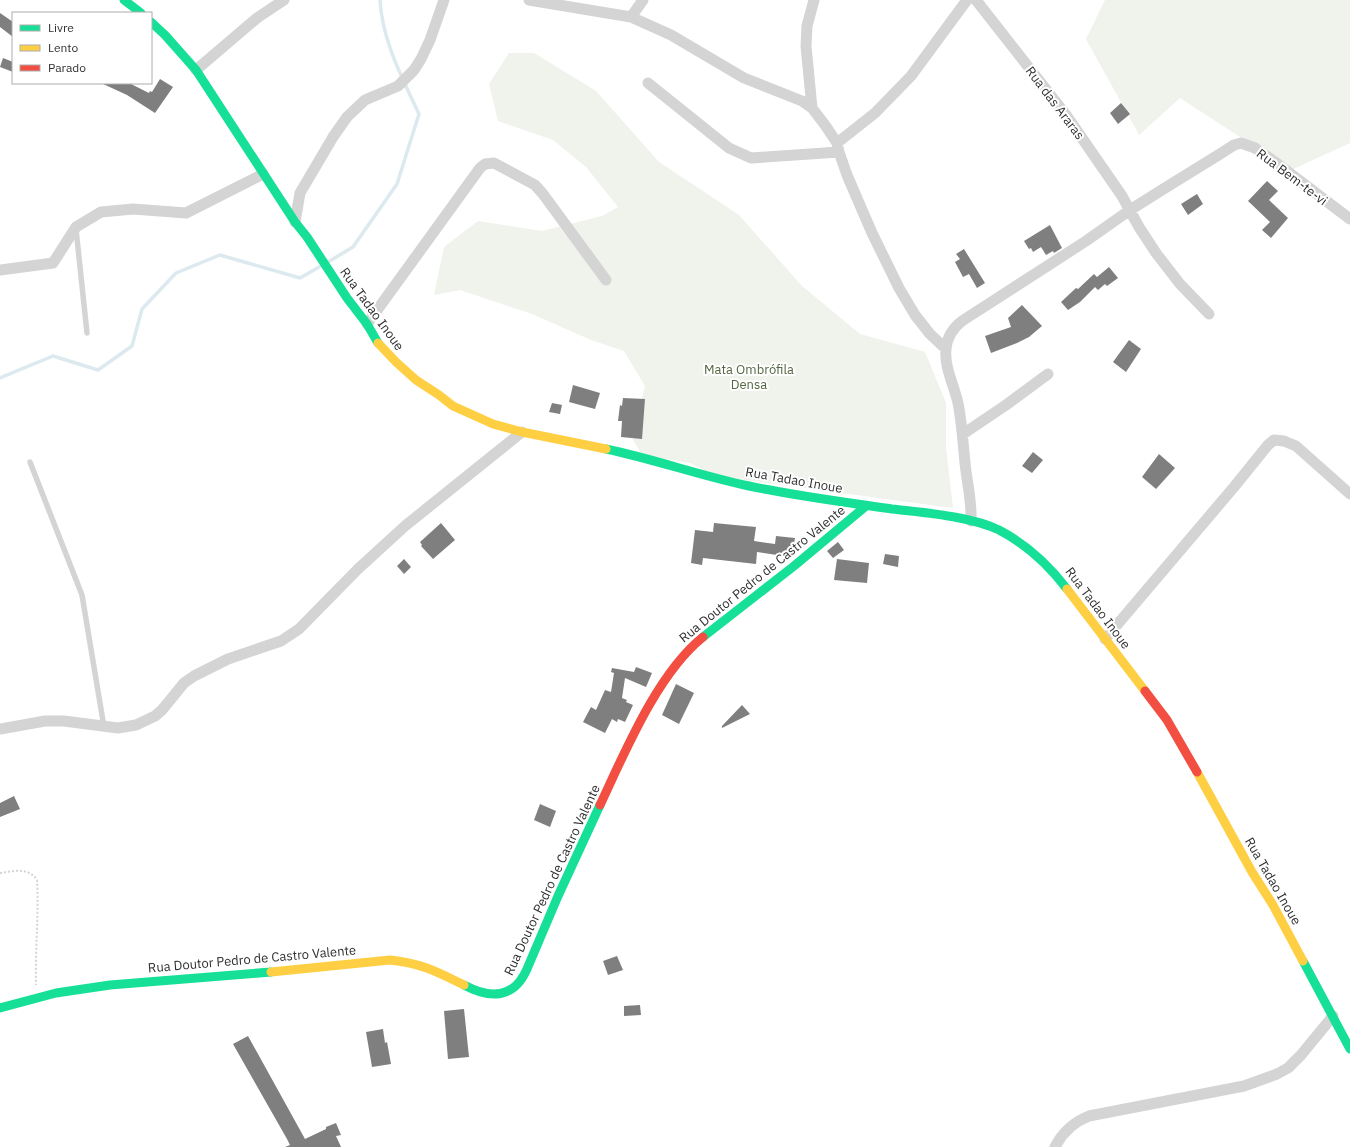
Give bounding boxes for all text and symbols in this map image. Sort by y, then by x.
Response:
legend [12,12,152,84]
text: Livre [48,20,74,35]
text: Lento [48,40,78,55]
text: Parado [48,60,86,75]
street label: Rua das Araras [1022,63,1088,143]
street label: Rua Bem-te-vi [1253,145,1331,209]
street label: Rua Tadao Inoue [336,264,408,354]
park label: Mata Ombrófila Densa [704,361,794,393]
street label: Rua Tadao Inoue [744,463,844,497]
street label: Rua Doutor Pedro de Castro Valente [675,502,849,646]
street label: Rua Tadao Inoue [1062,564,1134,652]
street label: Rua Doutor Pedro de Castro Valente [500,782,604,978]
street label: Rua Tadao Inoue [1241,834,1305,928]
street label: Rua Doutor Pedro de Castro Valente [147,941,357,977]

